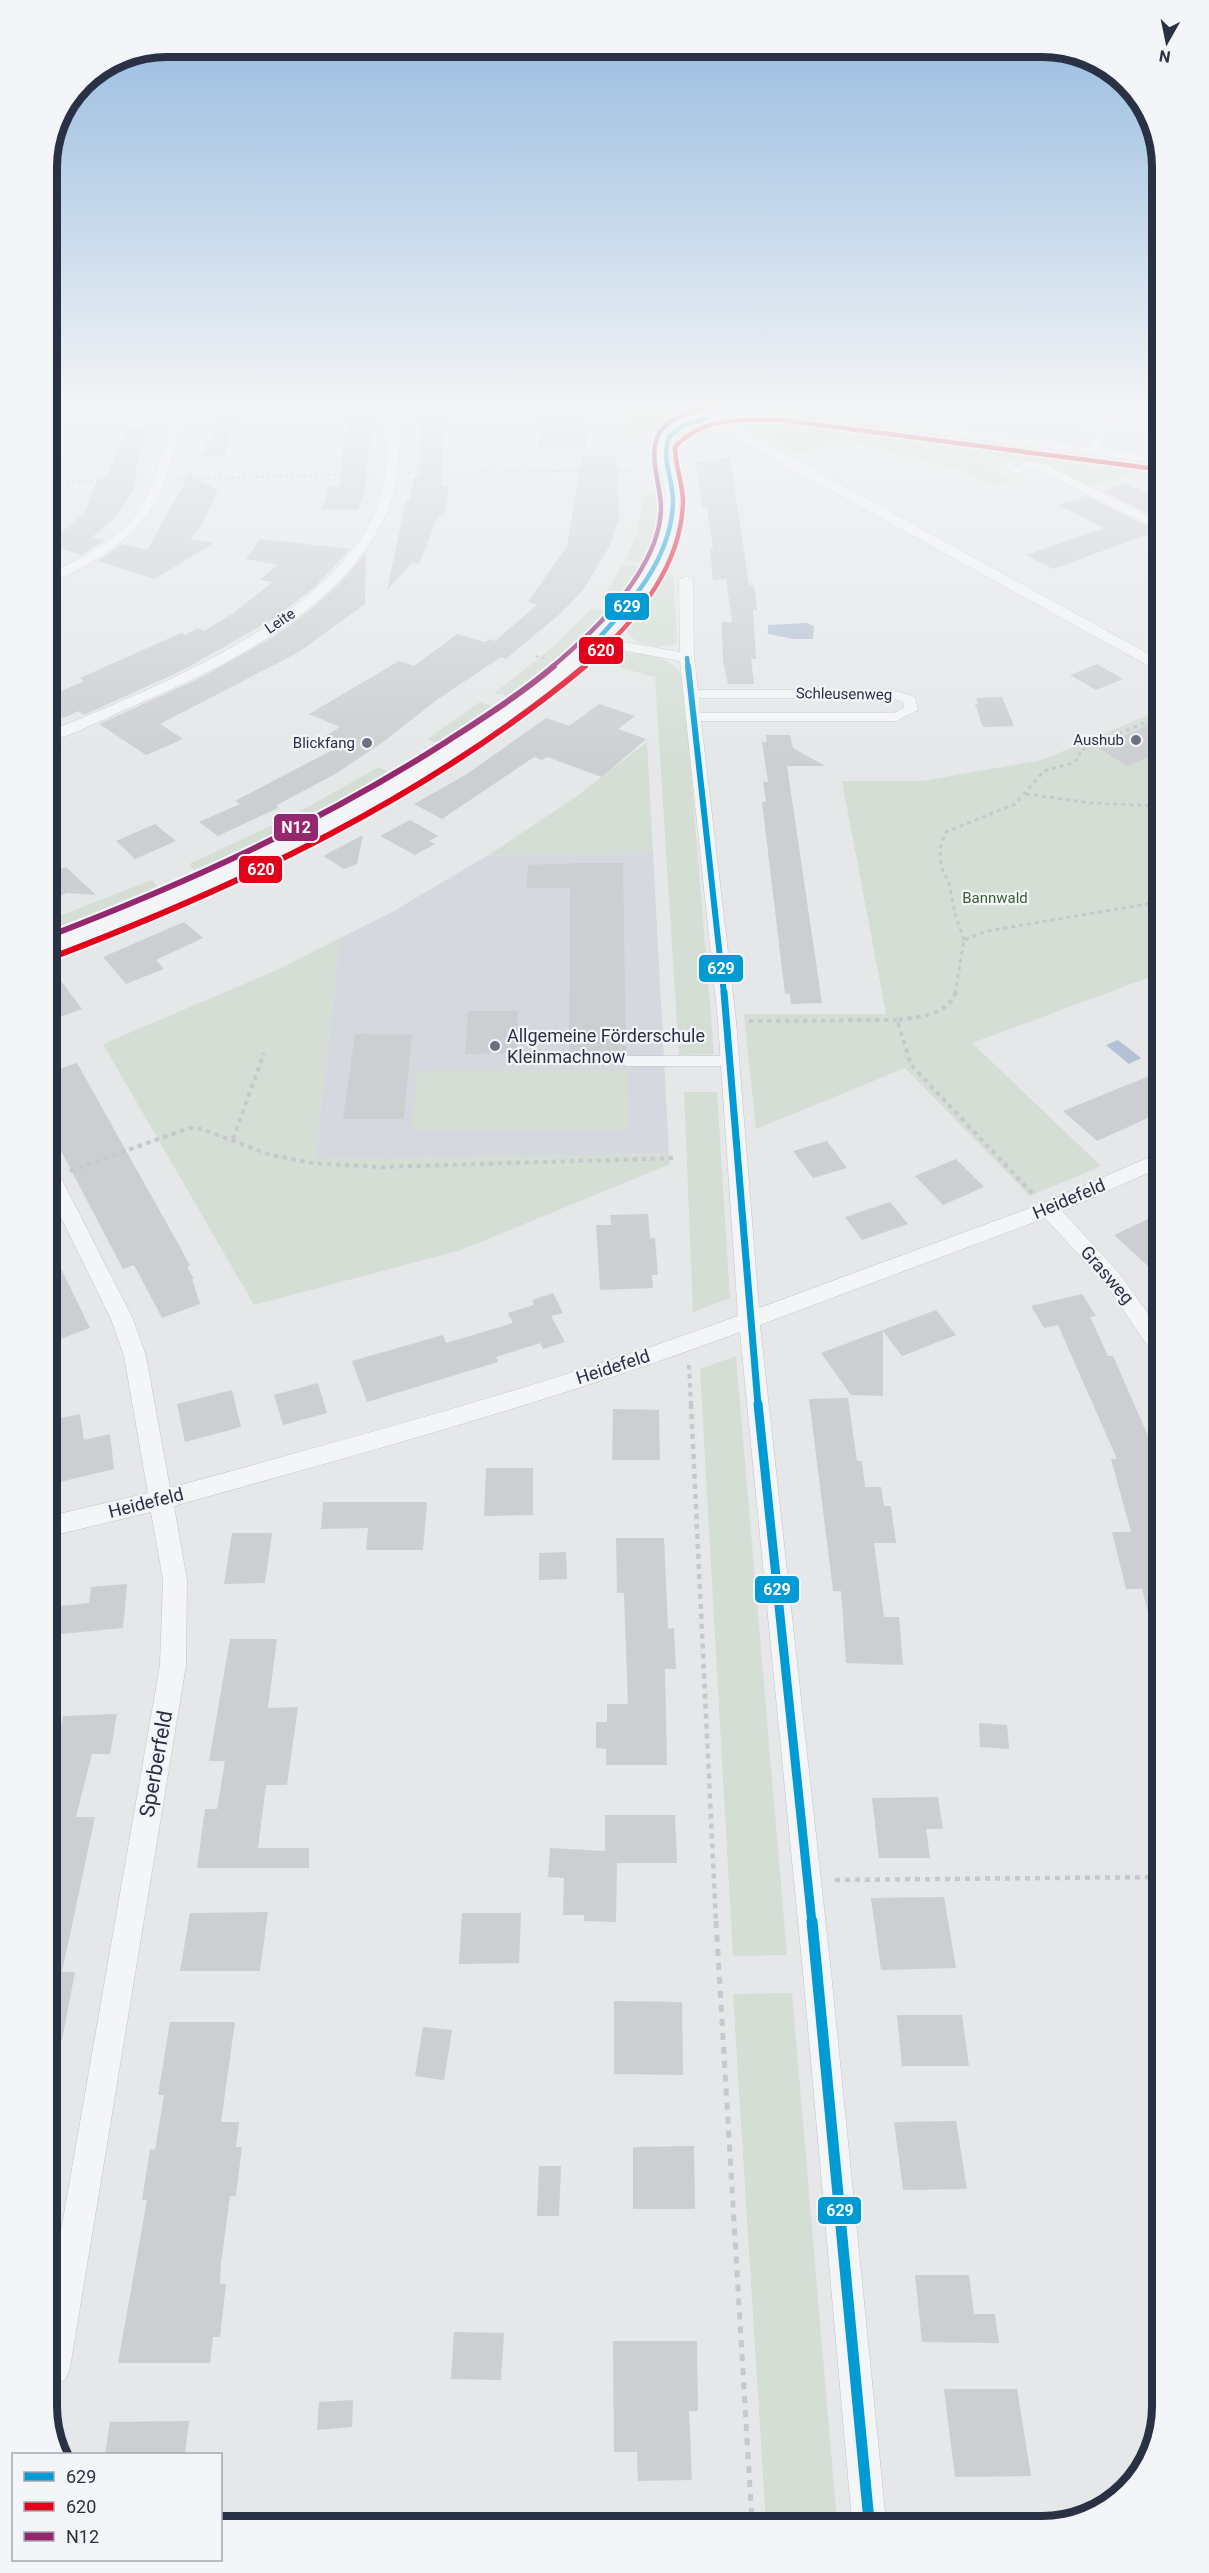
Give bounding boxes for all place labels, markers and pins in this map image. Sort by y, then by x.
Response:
place label: Aushub [1073,731,1124,749]
marker: Aushub [1129,733,1143,747]
place label: Blickfang [293,734,355,752]
marker: Blickfang [360,736,374,750]
place label: Allgemeine Förderschule Kleinmachnow [507,1025,705,1067]
marker: Allgemeine Förderschule Kleinmachnow [488,1039,502,1053]

